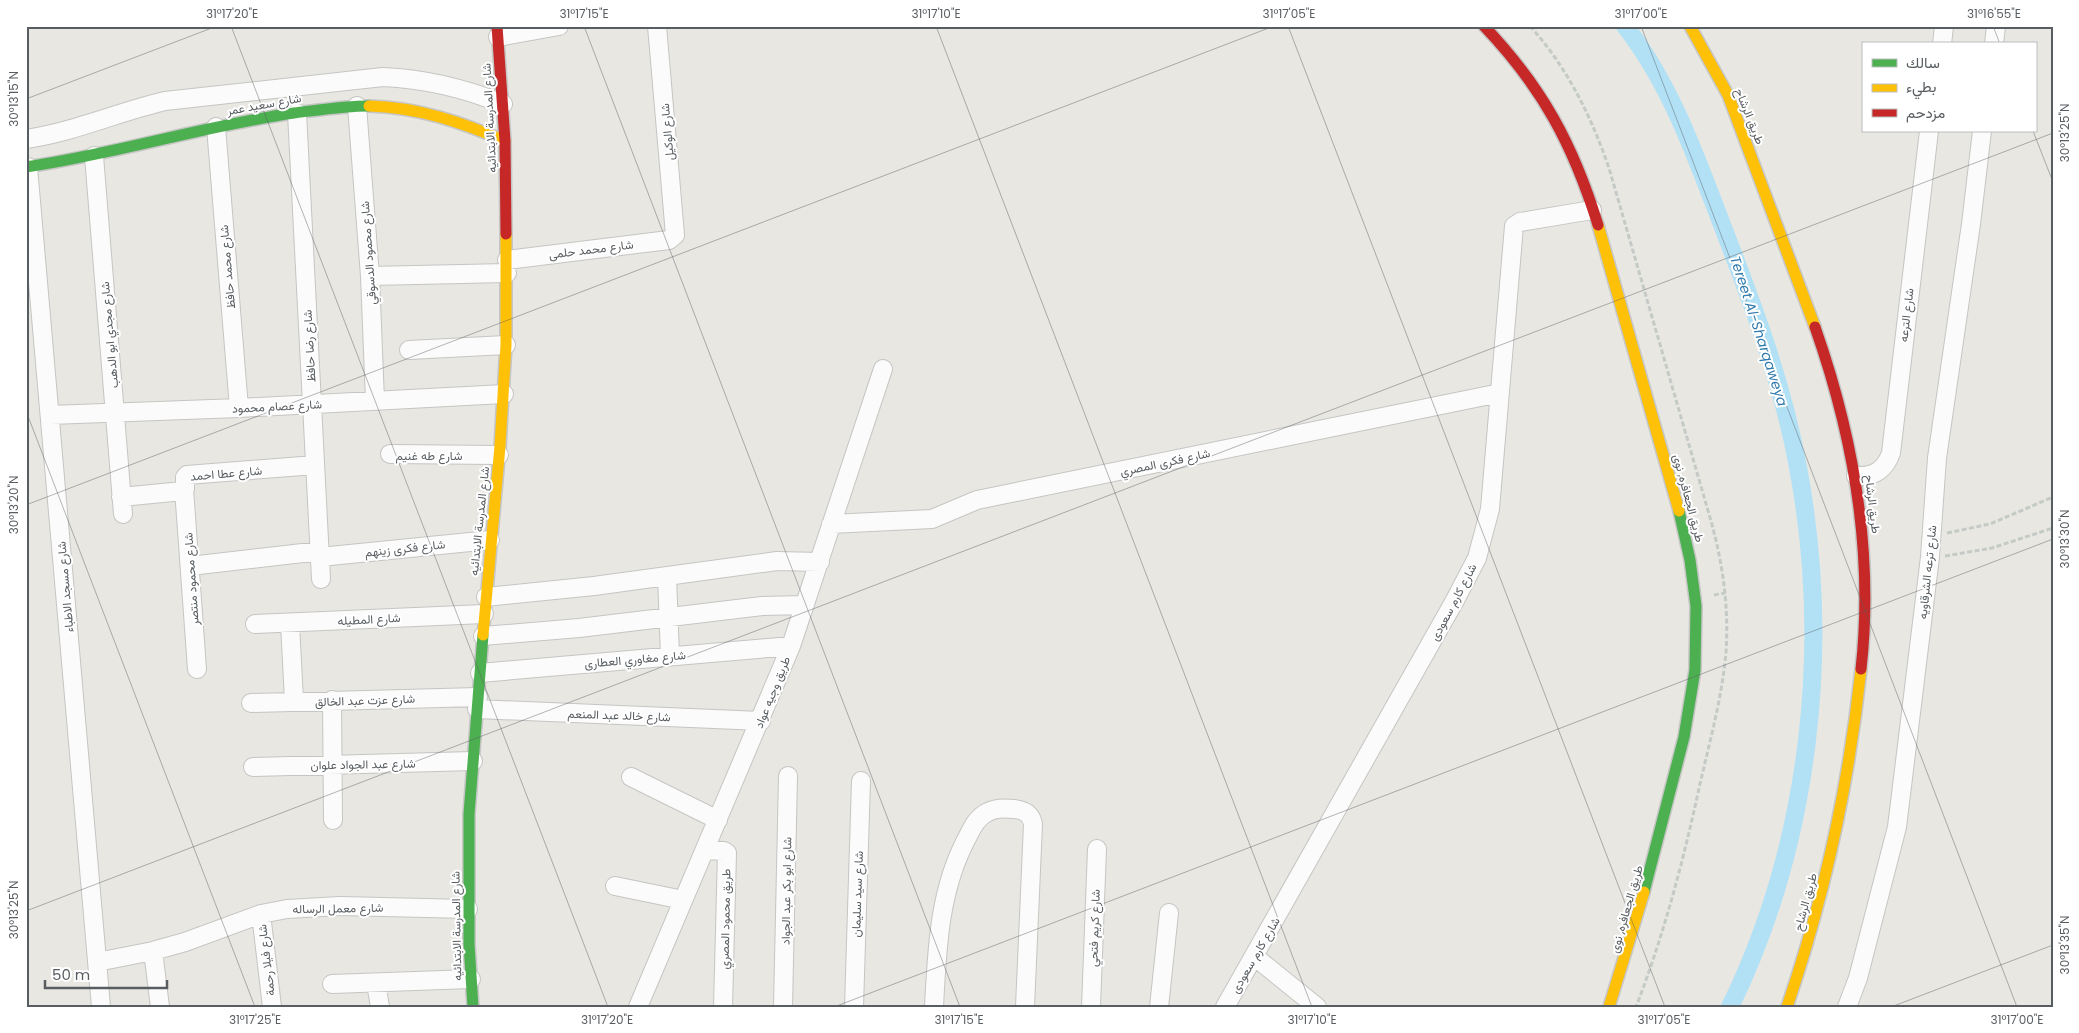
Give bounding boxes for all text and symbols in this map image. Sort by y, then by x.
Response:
text: 31°17'20"E [206,5,258,22]
text: 31°17'15"E [559,5,609,22]
text: 31°17'10"E [911,5,961,22]
text: 31°17'05"E [1263,5,1315,22]
text: 31°17'00"E [1615,5,1667,22]
text: 31°16'55"E [1967,5,2021,22]
legend [1862,42,2036,132]
text: سالك [1906,52,1940,73]
street label: شارع المدرسة الابتدائيه [478,63,501,173]
text: 30°13'15"N [5,71,22,127]
text: بطيء [1906,76,1936,100]
street label: طريق الرشاح [1730,85,1769,147]
street label: شارع سعيد عمر [224,89,303,120]
text: مزدحم [1906,102,1945,123]
street label: شارع الوكيل [656,103,679,161]
text: 30°13'25"N [2056,104,2073,162]
street label: شارع محمود الدسوقي [356,201,382,305]
street label: شارع محمد حافظ [215,224,240,310]
street label: شارع محمد حلمى [548,235,634,264]
water label: Tereet Al-Sharqaweya [1725,253,1793,409]
street label: شارع مجدي ابو الدهب [96,281,124,389]
street label: شارع الترعه [1894,287,1919,343]
street label: شارع رضا حافظ [299,309,320,383]
street label: شارع عصام محمود [232,395,322,418]
street label: شارع فكرى المصري [1118,444,1212,482]
street label: شارع طه غنيم [396,447,462,465]
street label: طريق الجعافره, نوى [1669,452,1709,544]
street label: شارع عطا احمد [189,461,263,486]
street label: شارع المدرسة الابتدائيه [465,466,494,577]
street label: طريق الرشاح [1860,474,1885,535]
text: 30°13'20"N [5,476,22,534]
text: 30°13'30"N [2056,510,2073,568]
street label: شارع ترعه الشرقاويه [1914,524,1941,620]
street label: شارع محمود منتصر [179,532,204,627]
street label: شارع فكرى زينهم [364,535,446,562]
street label: شارع مسجد الاطباء [53,541,78,633]
street label: شارع كارم سعودى [1425,560,1481,644]
street label: شارع المطيله [337,609,401,630]
street label: شارع مغاوري العطارى [584,646,687,674]
street label: طريق وجيه عواد [750,653,794,730]
street label: شارع عزت عبد الخالق [315,690,415,711]
street label: شارع خالد عبد المنعم [567,705,671,726]
street label: شارع عبد الجواد علوان [310,755,416,774]
street label: شارع ابو بكر عبد الجواد [777,837,796,945]
street label: شارع سيد سليمان [847,850,868,938]
street label: طريق الجعافره, نوى [1605,863,1647,955]
street label: طريق محمود المصري [716,868,736,970]
street label: شارع المدرسة الابتدائيه [447,871,466,981]
street label: طريق الرشاح [1789,871,1822,933]
text: 30°13'25"N [5,881,22,939]
street label: شارع كريم فتحي [1084,889,1106,967]
street label: شارع معمل الرساله [292,899,384,918]
street label: شارع كارم سعودى [1226,914,1285,997]
text: 30°13'35"N [2056,916,2073,974]
street label: شارع فيلا رحمة [253,923,280,997]
scale bar [45,958,168,990]
text: 50 m [52,964,90,985]
text: 31°17'25"E [229,1011,281,1028]
text: 31°17'20"E [581,1011,633,1028]
text: 31°17'15"E [934,1011,984,1028]
text: 31°17'10"E [1287,1011,1337,1028]
text: 31°17'05"E [1638,1011,1690,1028]
text: 31°17'00"E [1991,1011,2043,1028]

